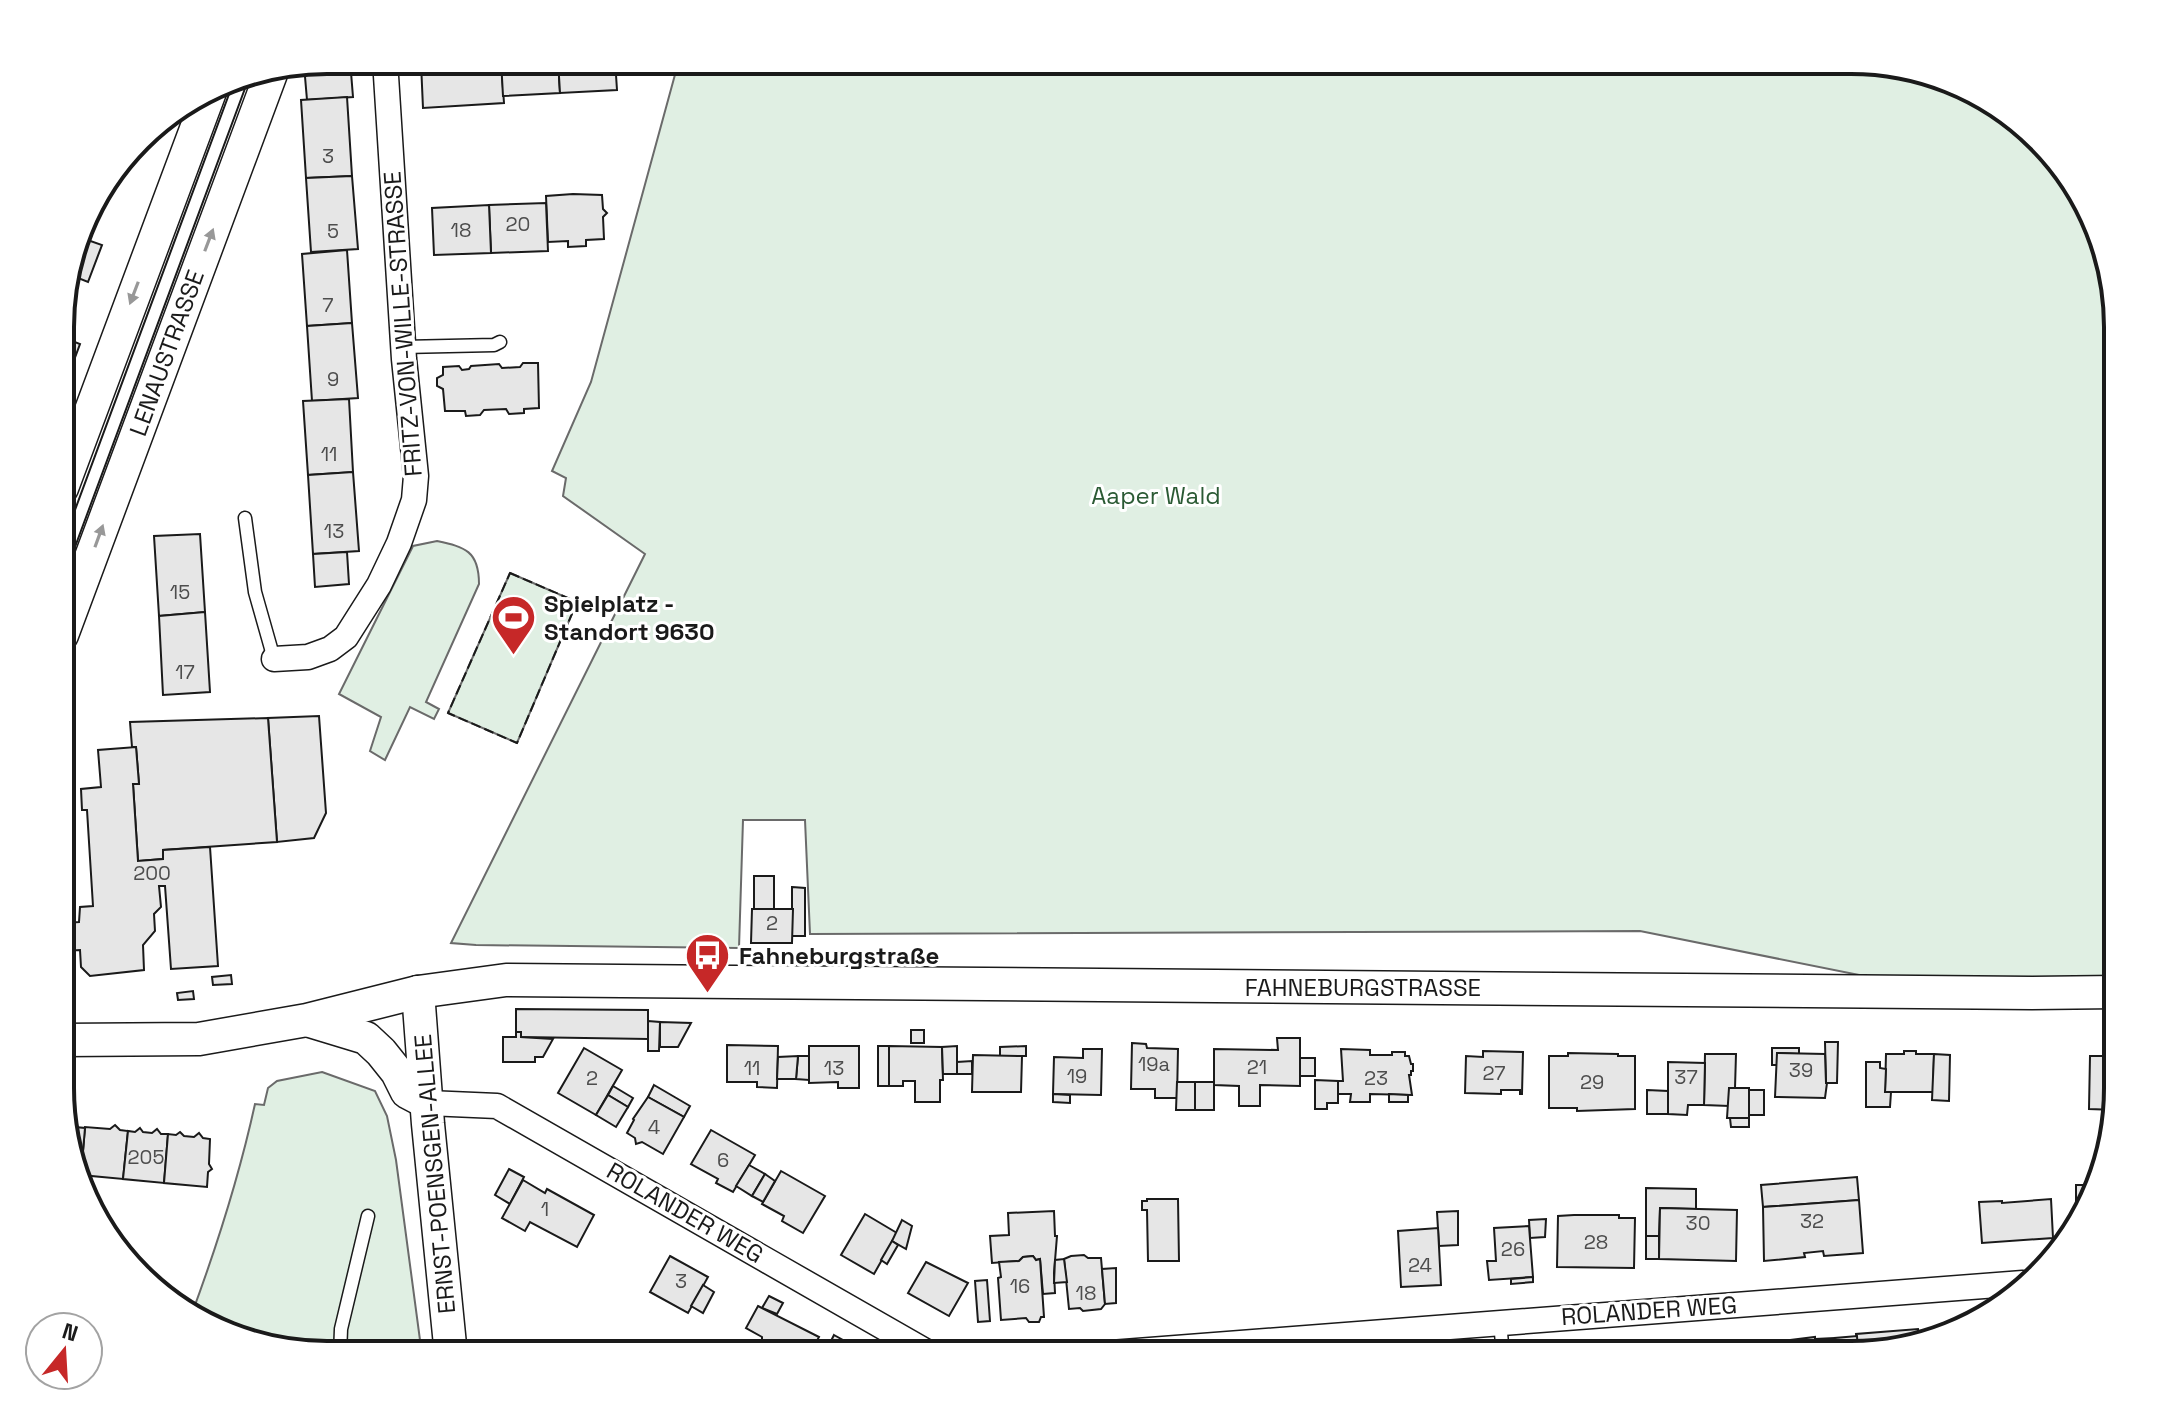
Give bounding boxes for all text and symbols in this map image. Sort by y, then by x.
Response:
house number: 3 [322,143,334,169]
street label: FRITZ-VON-WILLE-STRASSE [376,170,429,478]
house number: 20 [506,211,530,237]
house number: 18 [451,217,471,243]
house number: 5 [327,218,339,244]
one-way arrow [203,227,216,251]
street label: LENAUSTRASSE [122,266,211,440]
one-way arrow [127,281,140,305]
house number: 7 [322,292,334,318]
house number: 9 [327,366,339,392]
house number: 11 [321,441,337,467]
park label: Aaper Wald [1091,480,1221,511]
house number: 13 [324,518,344,544]
one-way arrow [93,524,106,548]
house number: 15 [170,579,190,605]
place label: Spielplatz - Standort 9630 [544,588,715,647]
sports icon: Spielplatz - Standort 9630 [489,594,537,657]
house number: 17 [175,659,195,685]
house number: 200 [133,860,171,886]
house number: 2 [766,910,778,936]
bus stop icon: Fahneburgstraße [684,932,732,995]
place label: Fahneburgstraße [739,940,939,971]
street label: FAHNEBURGSTRASSE [1245,972,1481,1003]
street label: ERNST-POENSGEN-ALLEE [407,1033,462,1315]
house number: 19a [1138,1051,1170,1077]
house number: 21 [1247,1054,1267,1080]
house number: 11 [744,1055,760,1081]
house number: 13 [824,1055,844,1081]
house number: 39 [1789,1057,1813,1083]
house number: 27 [1482,1060,1506,1086]
house number: 19 [1067,1063,1087,1089]
house number: 37 [1674,1064,1698,1090]
house number: 2 [586,1065,598,1091]
house number: 23 [1364,1065,1388,1091]
house number: 29 [1580,1069,1604,1095]
house number: 4 [648,1114,660,1140]
house number: 205 [128,1144,164,1170]
house number: 6 [717,1147,729,1173]
street label: ROLANDER WEG [601,1155,769,1270]
house number: 1 [541,1196,549,1222]
house number: 32 [1800,1208,1824,1234]
house number: 30 [1686,1210,1710,1236]
house number: 28 [1584,1229,1608,1255]
house number: 26 [1501,1236,1525,1262]
house number: 24 [1408,1252,1432,1278]
house number: 3 [675,1268,687,1294]
house number: 16 [1010,1273,1030,1299]
house number: 18 [1076,1280,1096,1306]
street label: ROLANDER WEG [1560,1289,1738,1332]
north arrow [24,1311,104,1391]
text: N [59,1316,82,1348]

